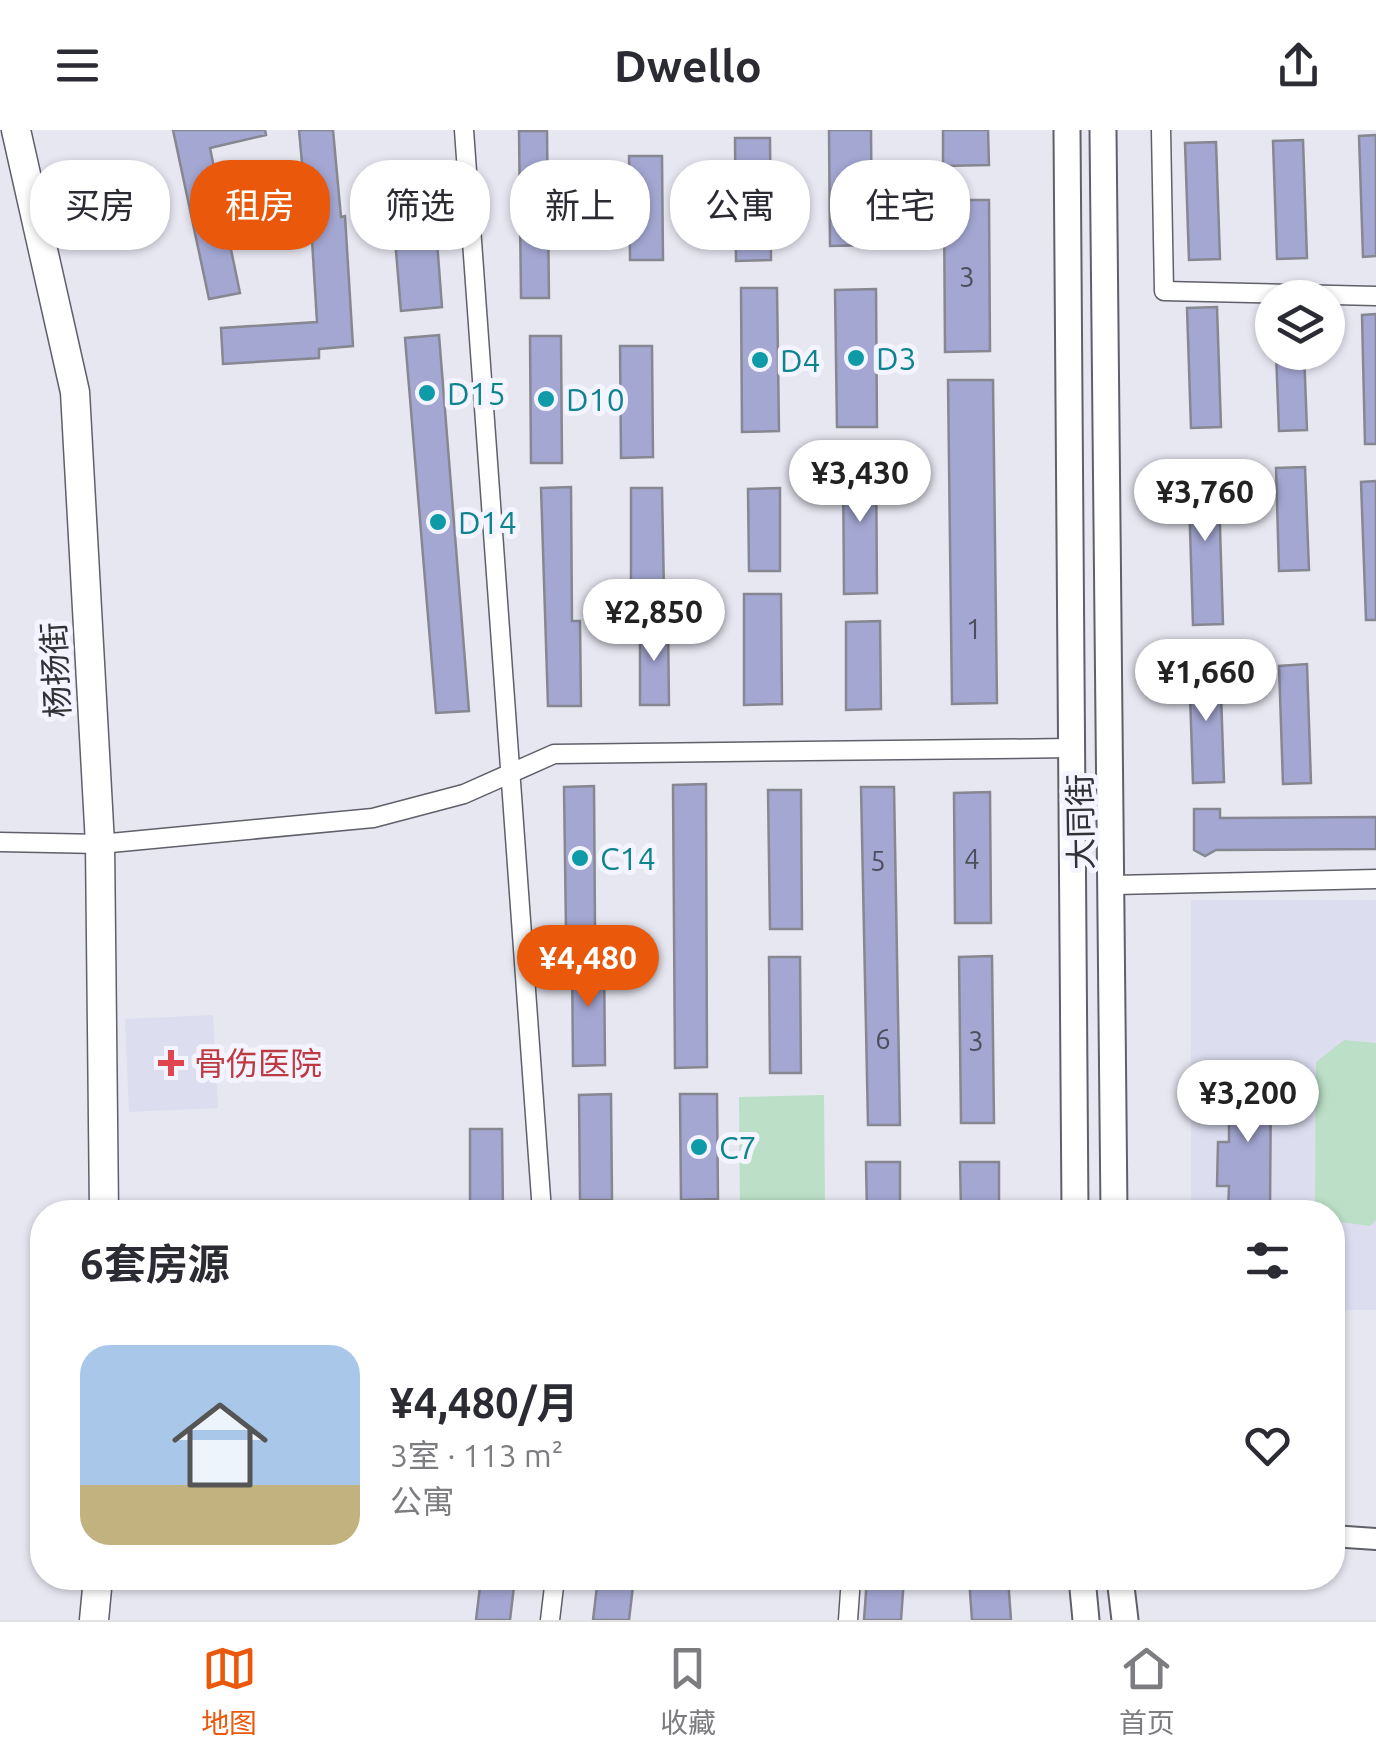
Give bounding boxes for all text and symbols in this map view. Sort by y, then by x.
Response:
icon: menu [50,38,105,93]
icon: share [1271,38,1326,93]
text: Dwello [614,40,762,91]
chip: 买房 [30,160,170,250]
chip: 租房 [190,160,330,250]
chip: 筛选 [350,160,490,250]
chip: 新上 [510,160,650,250]
chip: 公寓 [670,160,810,250]
chip: 住宅 [830,160,970,250]
house number: 3 [959,261,975,292]
map controls [1255,280,1345,370]
button: layers [1255,280,1345,370]
place label: D3 [876,340,917,376]
place label: D4 [780,342,821,378]
marker: D3 [845,347,867,369]
marker: D4 [749,349,771,371]
place label: D15 [447,375,506,411]
place label: D10 [566,381,625,417]
marker: D15 [416,382,438,404]
marker: D10 [535,388,557,410]
pin: ¥3,430 [779,440,941,525]
text: ¥3,430 [811,454,909,490]
pin: ¥3,760 [1124,459,1286,544]
text: ¥3,760 [1156,473,1254,509]
place label: D14 [458,504,517,540]
marker: D14 [427,511,449,533]
pin: ¥2,850 [573,579,735,664]
text: ¥2,850 [605,593,703,629]
house number: 1 [966,613,982,644]
street label: 杨扬街 [35,621,75,719]
pin: ¥1,660 [1125,639,1287,724]
text: ¥1,660 [1157,653,1255,689]
street label: 大同街 [1061,774,1099,870]
place label: C14 [600,840,656,876]
house number: 4 [964,843,980,874]
house number: 5 [870,845,886,876]
marker: C14 [569,847,591,869]
pin: ¥4,480 [507,925,669,1010]
text: ¥4,480 [539,939,637,975]
house number: 6 [875,1023,891,1054]
house number: 3 [968,1025,984,1056]
place label: 骨伤医院 [194,1045,322,1081]
marker: 骨伤医院 [158,1050,184,1076]
pin: ¥3,200 [1167,1060,1329,1145]
text: ¥3,200 [1199,1074,1297,1110]
place label: C7 [719,1129,757,1165]
marker: C7 [688,1136,710,1158]
icon: filters [1240,1233,1295,1288]
text: 6套房源 [80,1240,230,1287]
text: ¥4,480/月 [390,1379,578,1426]
icon: home [160,1385,280,1505]
icon: heart [1240,1418,1295,1473]
text: 3室 · 113 m² [390,1437,563,1473]
text: 公寓 [390,1483,454,1519]
tab: 地图 [201,1641,257,1741]
tab: 收藏 [660,1641,716,1741]
tab: 首页 [1119,1641,1175,1741]

